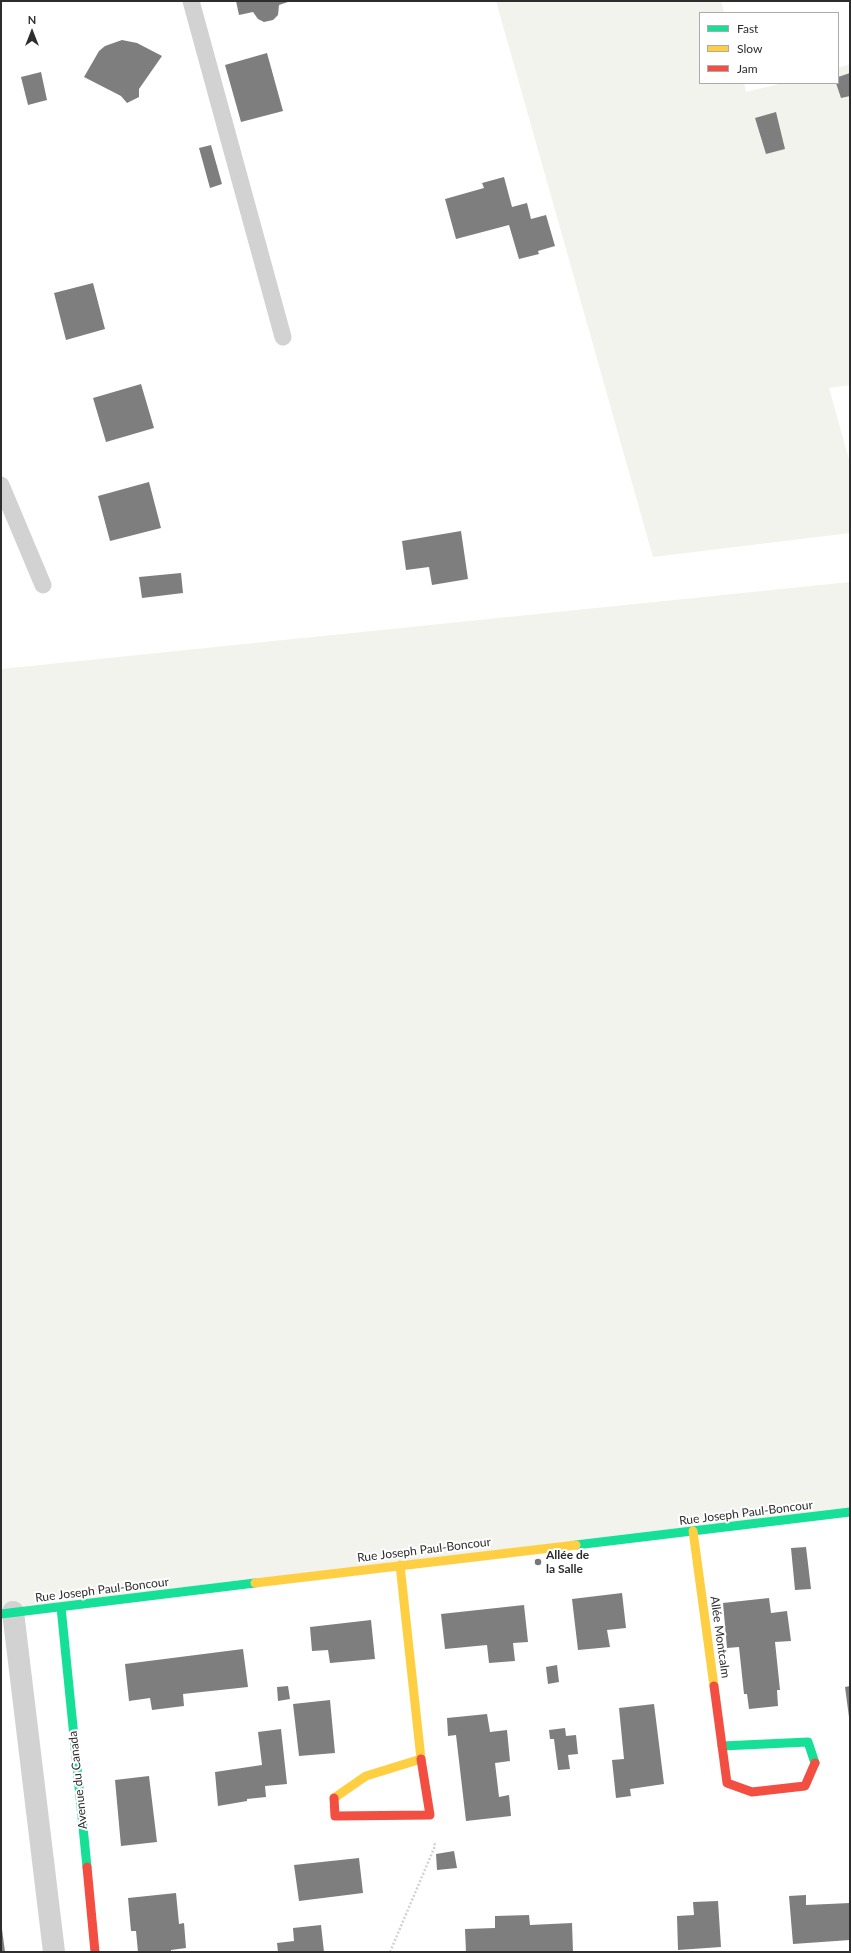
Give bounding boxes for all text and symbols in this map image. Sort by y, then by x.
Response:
north arrow [12,12,52,52]
legend [699,12,839,84]
text: N [28,13,36,26]
text: Fast [737,21,758,36]
text: Slow [737,41,762,56]
text: Jam [737,61,758,76]
street label: Rue Joseph Paul-Boncour [678,1498,814,1528]
street label: Rue Joseph Paul-Boncour [356,1535,492,1565]
place label: Allée de la Salle [546,1548,589,1576]
marker: Allée de la Salle [533,1557,543,1567]
street label: Rue Joseph Paul-Boncour [34,1575,170,1605]
street label: Allée Montcalm [707,1595,733,1679]
street label: Avenue du Canada [66,1730,90,1830]

